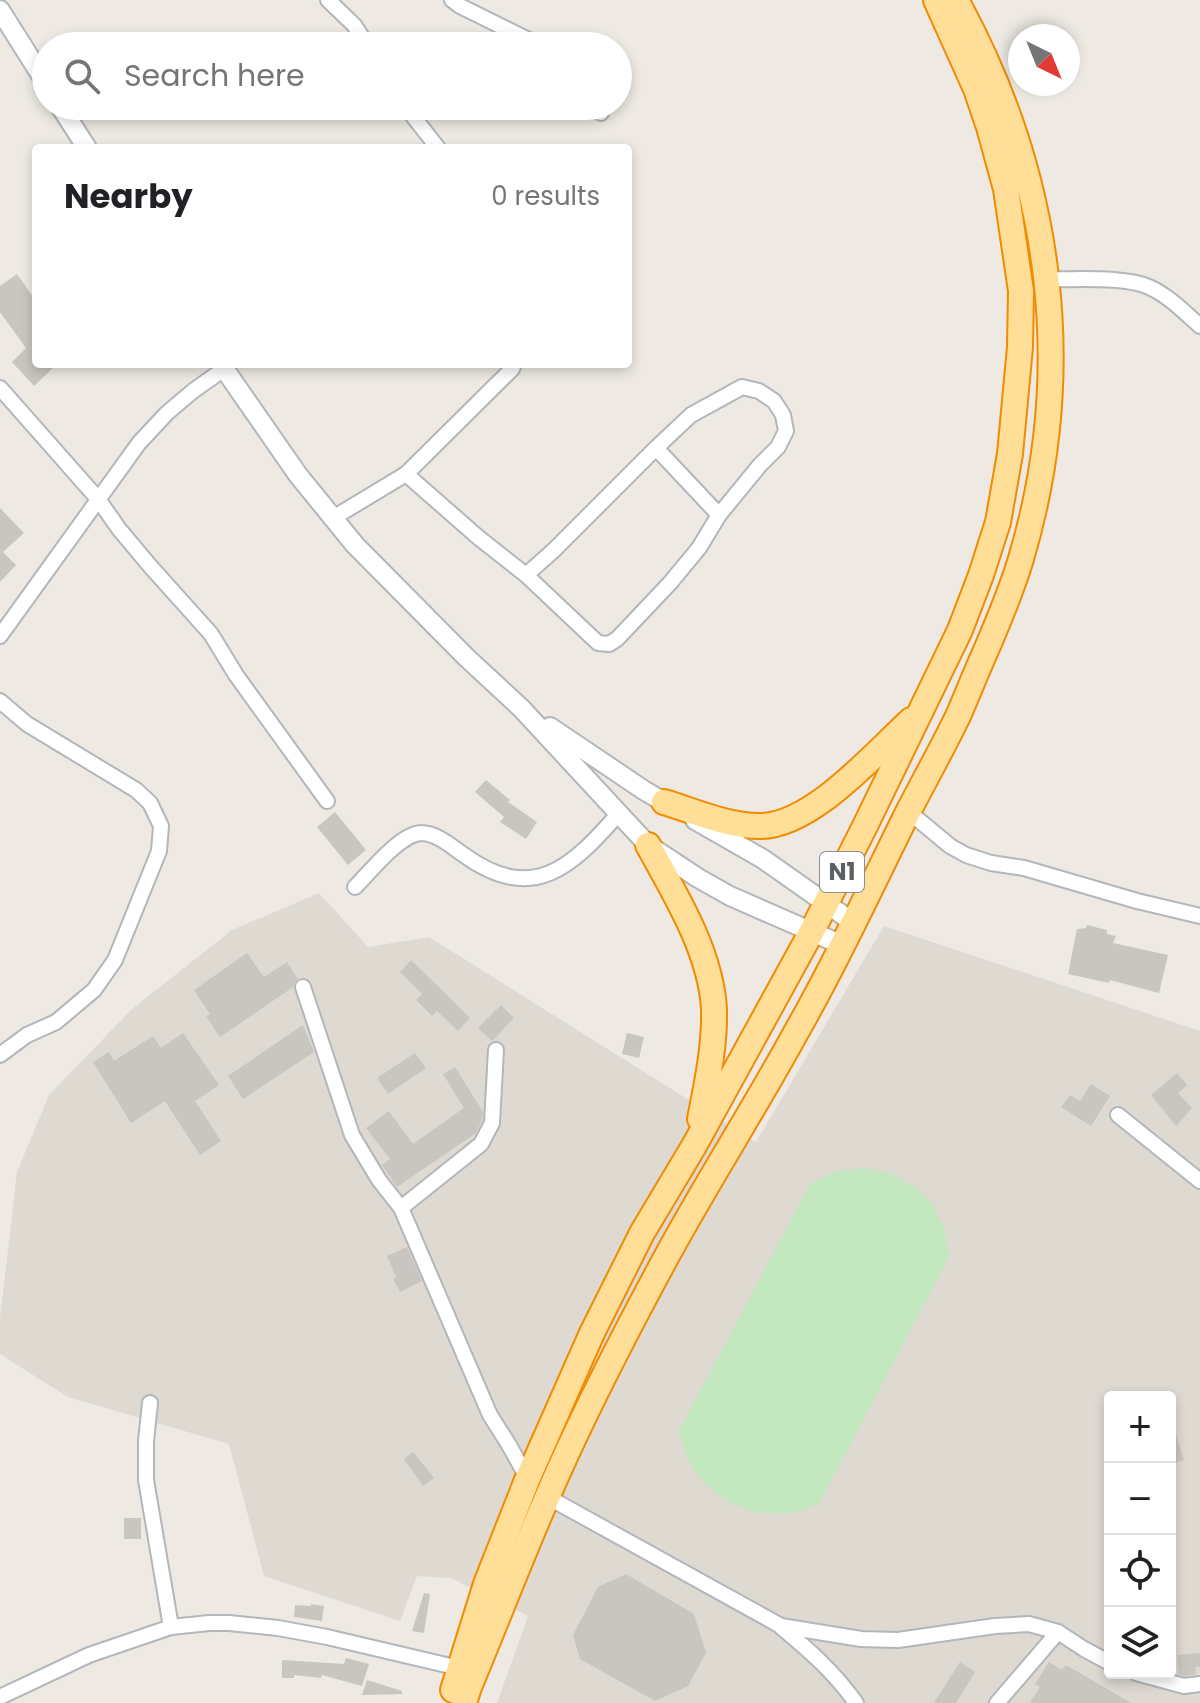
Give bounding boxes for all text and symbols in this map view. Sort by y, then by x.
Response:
north arrow [1008,24,1080,96]
search box [32,32,632,120]
icon: search [60,54,104,98]
text: Search here [124,54,305,97]
text: Nearby [64,172,193,220]
text: 0 results [491,178,600,214]
road number: N1 [820,852,864,892]
map controls [1104,1391,1176,1679]
button: + [1104,1391,1176,1463]
button: − [1104,1463,1176,1535]
button: locate [1104,1535,1176,1607]
button: layers [1104,1607,1176,1679]

